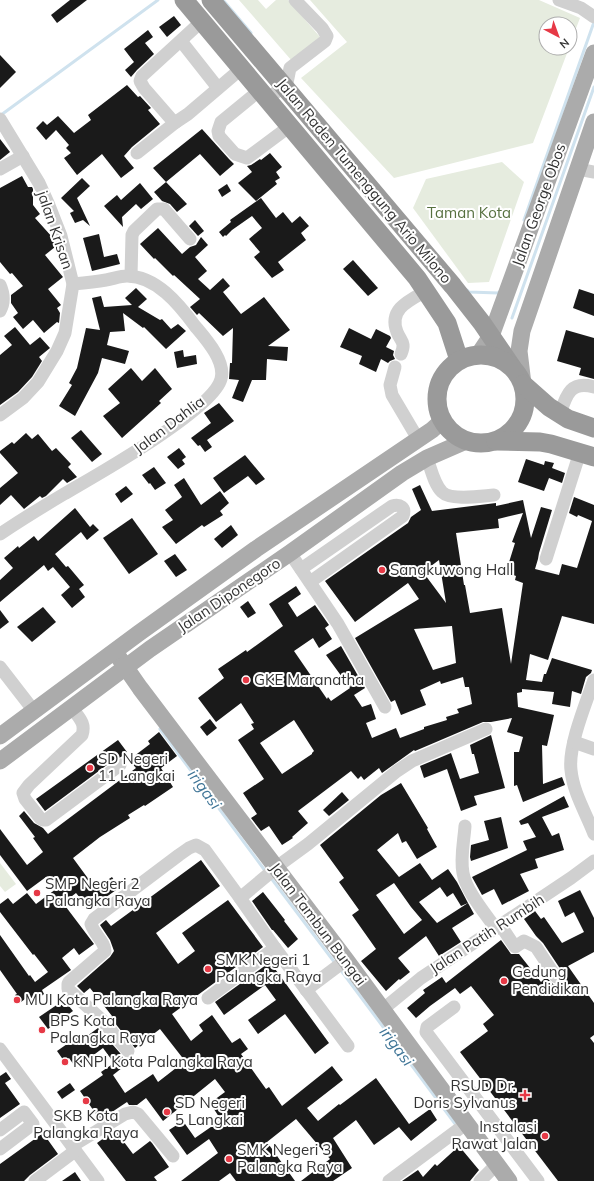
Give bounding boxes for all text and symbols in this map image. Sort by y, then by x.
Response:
north arrow [538,16,578,56]
text: N [557,36,572,52]
street label: Jalan Raden Tumenggung Ario Milono [273,74,456,287]
street label: Jalan George Obos [507,141,570,269]
street label: jalan Krisan [33,187,78,272]
park label: Taman Kota [427,203,511,222]
street label: Jalan Dahlia [129,392,208,458]
street label: Jalan Diponegoro [174,553,284,636]
place label: Sangkuwong Hall [390,560,513,579]
marker: Sangkuwong Hall [377,565,387,575]
place label: GKE Maranatha [254,670,364,689]
marker: GKE Maranatha [241,675,251,685]
place label: SD Negeri 11 Langkai [98,749,175,785]
marker: SD Negeri 11 Langkai [85,763,95,773]
water label: irigasi [184,765,226,813]
street label: Jalan Tambun Bungai [266,859,371,989]
place label: SMP Negeri 2 Palangka Raya [45,874,150,910]
marker: SMP Negeri 2 Palangka Raya [32,888,42,898]
street label: Jalan Patih Rumbih [426,889,548,978]
place label: SMK Negeri 1 Palangka Raya [216,950,321,986]
place label: Gedung Pendidikan [512,962,589,998]
marker: SMK Negeri 1 Palangka Raya [203,964,213,974]
marker: Gedung Pendidikan [499,976,509,986]
place label: MUI Kota Palangka Raya [25,990,198,1009]
marker: MUI Kota Palangka Raya [12,995,22,1005]
place label: BPS Kota Palangka Raya [50,1011,155,1047]
water label: irigasi [376,1022,418,1070]
marker: BPS Kota Palangka Raya [37,1025,47,1035]
place label: KNPI Kota Palangka Raya [73,1052,253,1071]
marker: KNPI Kota Palangka Raya [60,1057,70,1067]
place label: RSUD Dr. Doris Sylvanus [413,1076,516,1112]
marker: RSUD Dr. Doris Sylvanus [519,1089,531,1101]
place label: SD Negeri 5 Langkai [175,1093,245,1129]
marker: SKB Kota Palangka Raya [81,1096,91,1106]
place label: SKB Kota Palangka Raya [33,1106,139,1142]
marker: SD Negeri 5 Langkai [162,1107,172,1117]
place label: Instalasi Rawat Jalan [451,1117,537,1153]
marker: Instalasi Rawat Jalan [540,1131,550,1141]
place label: SMK Negeri 3 Palangka Raya [237,1140,342,1176]
marker: SMK Negeri 3 Palangka Raya [224,1154,234,1164]

